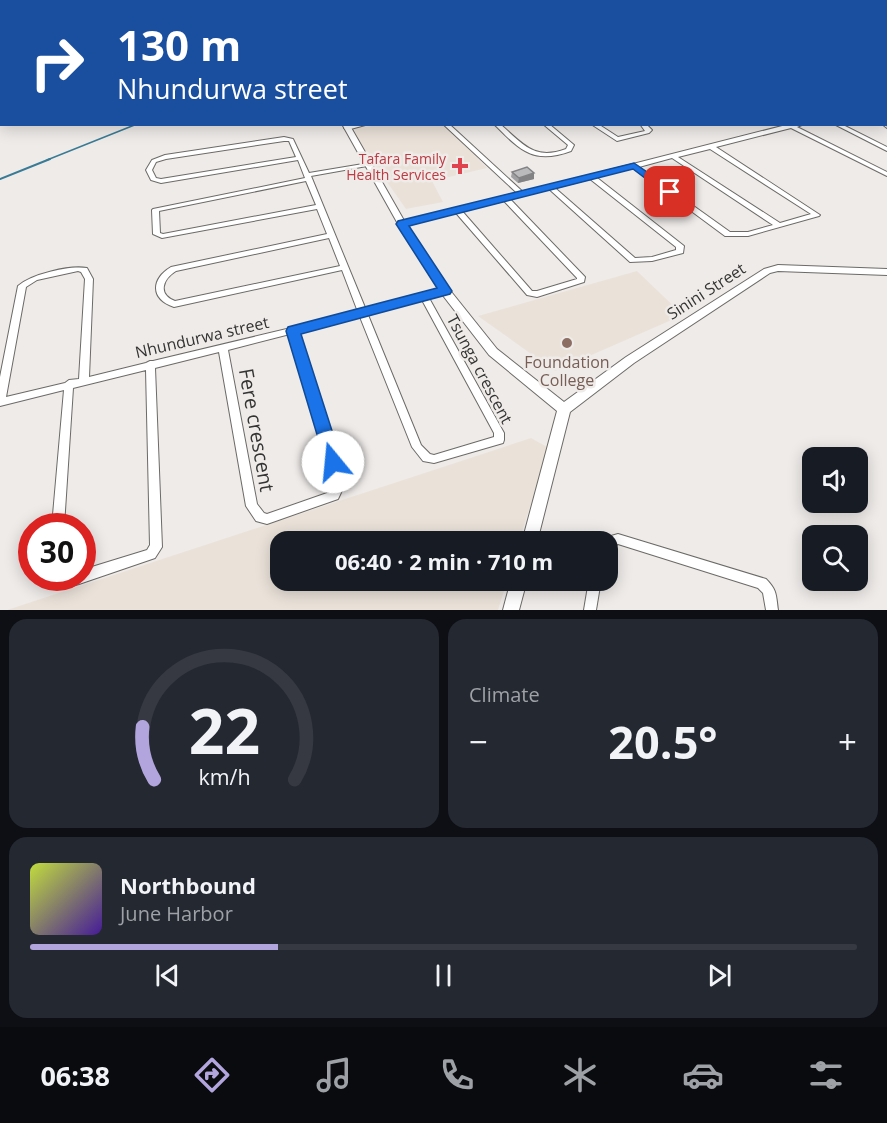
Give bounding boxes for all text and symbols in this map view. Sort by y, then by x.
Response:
text: 130 m [117,16,241,73]
icon: right [18,24,96,102]
text: Nhundurwa street [117,70,348,107]
place label: Tafara Family Health Services [346,149,447,184]
marker: Tafara Family Health Services [451,157,469,175]
pin [644,166,695,217]
icon: arrive [653,175,686,208]
street label: Sinini Street [663,257,750,325]
street label: Nhundurwa street [133,311,271,363]
street label: Tsunga crescent [442,311,518,428]
marker: Foundation College [560,336,574,350]
place label: Foundation College [524,351,610,391]
street label: Fere crescent [233,366,281,494]
position arrow [301,430,365,494]
map controls [802,447,868,591]
button: sound [802,447,868,513]
speed limit sign: 30 [18,513,96,591]
button: search [802,525,868,591]
text: 06:40 · 2 min · 710 m [335,546,553,576]
text: Climate [469,681,540,708]
text: 22 [188,687,260,772]
text: 20.5° [608,711,718,772]
text: − [469,719,488,764]
text: + [838,719,857,764]
text: km/h [198,763,250,792]
text: Northbound [120,870,256,900]
text: June Harbor [120,900,233,927]
icon: previous [151,959,184,992]
icon: pause [427,959,460,992]
icon: next [703,959,736,992]
icon: directions [191,1054,233,1096]
icon: music [313,1054,355,1096]
icon: phone [436,1054,478,1096]
icon: climate [559,1054,601,1096]
icon: car [682,1054,724,1096]
icon: filters [805,1054,847,1096]
text: 06:38 [40,1057,110,1094]

